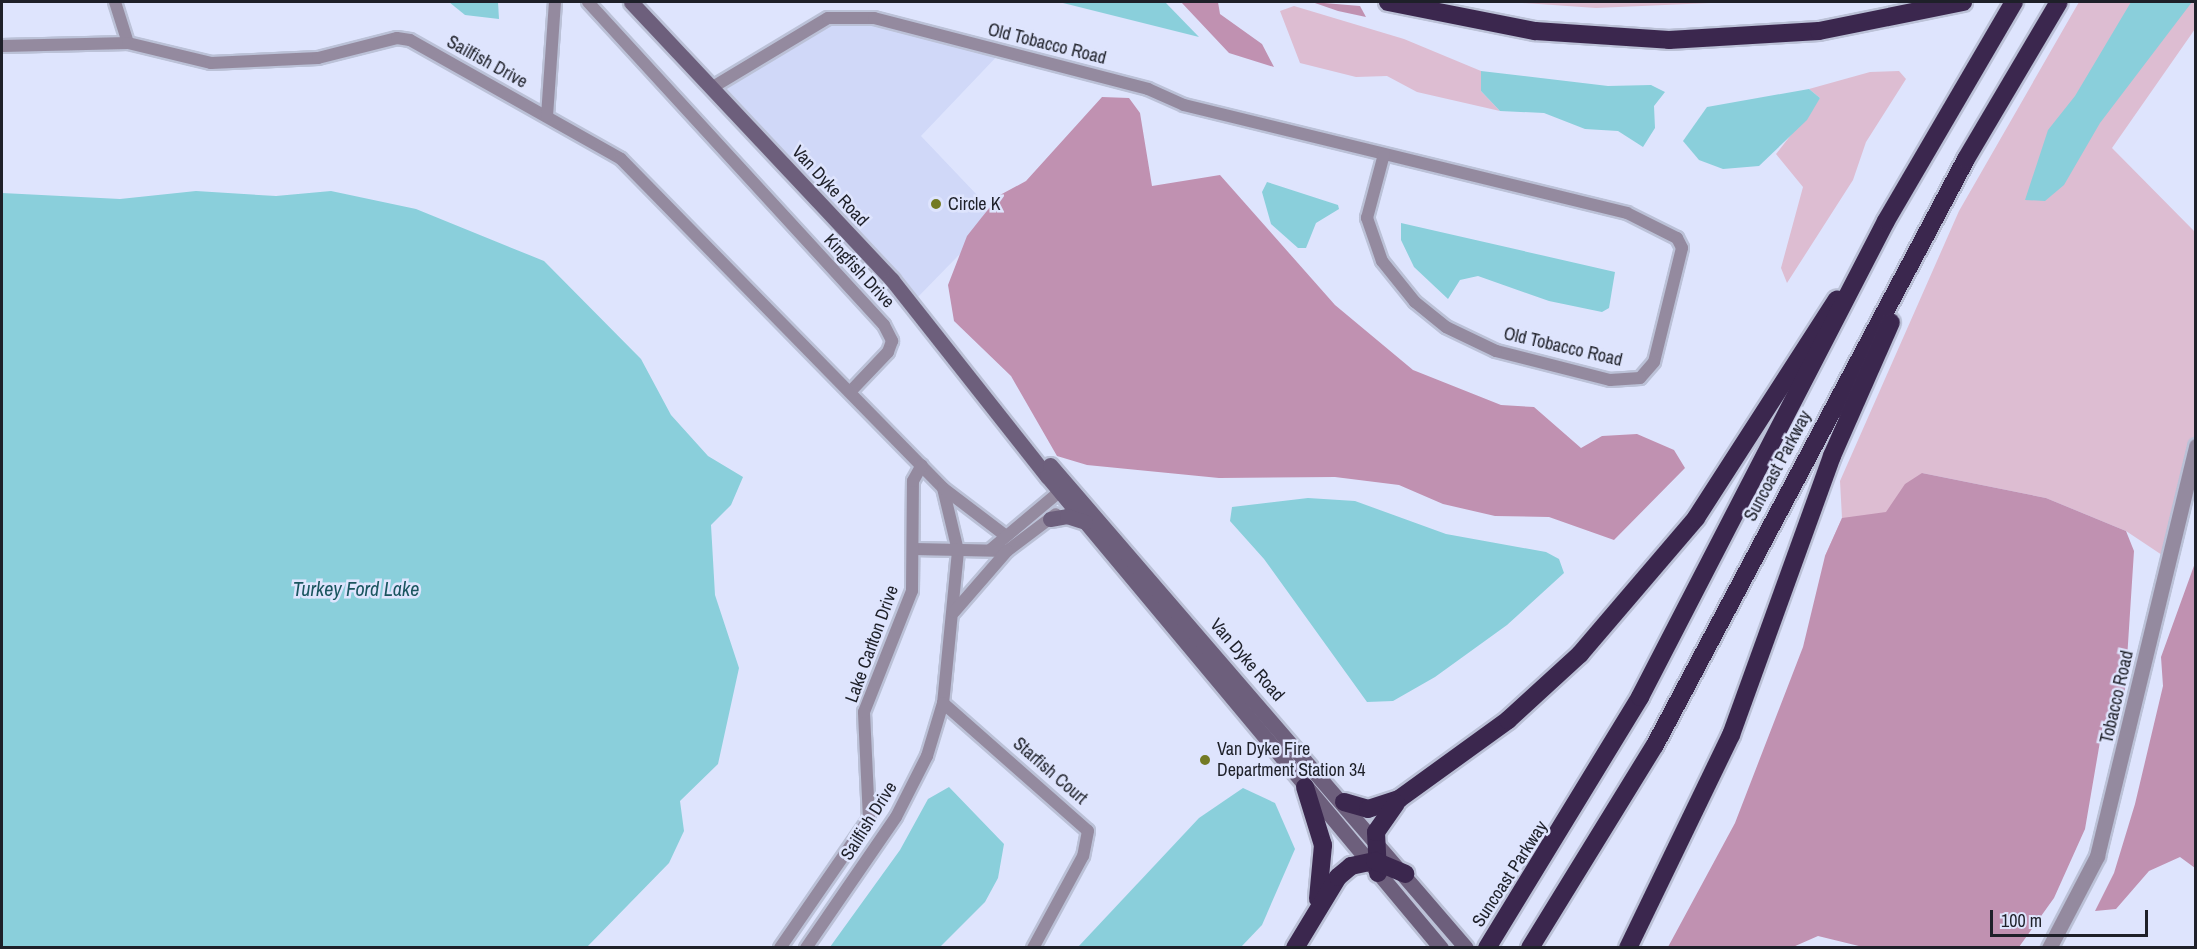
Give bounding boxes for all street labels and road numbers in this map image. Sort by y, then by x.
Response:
street label: Old Tobacco Road [985,19,1109,69]
street label: Sailfish Drive [443,31,531,93]
street label: Van Dyke Road [787,141,873,231]
street label: Kingfish Drive [819,229,899,313]
street label: Old Tobacco Road [1501,323,1625,371]
street label: Suncoast Parkway [1740,407,1816,525]
street label: Lake Carlton Drive [841,582,903,706]
street label: Van Dyke Road [1205,614,1289,706]
street label: Tobacco Road [2096,649,2138,745]
street label: Starfish Court [1009,733,1091,809]
street label: Sailfish Drive [836,778,902,864]
street label: Suncoast Parkway [1468,817,1552,931]

